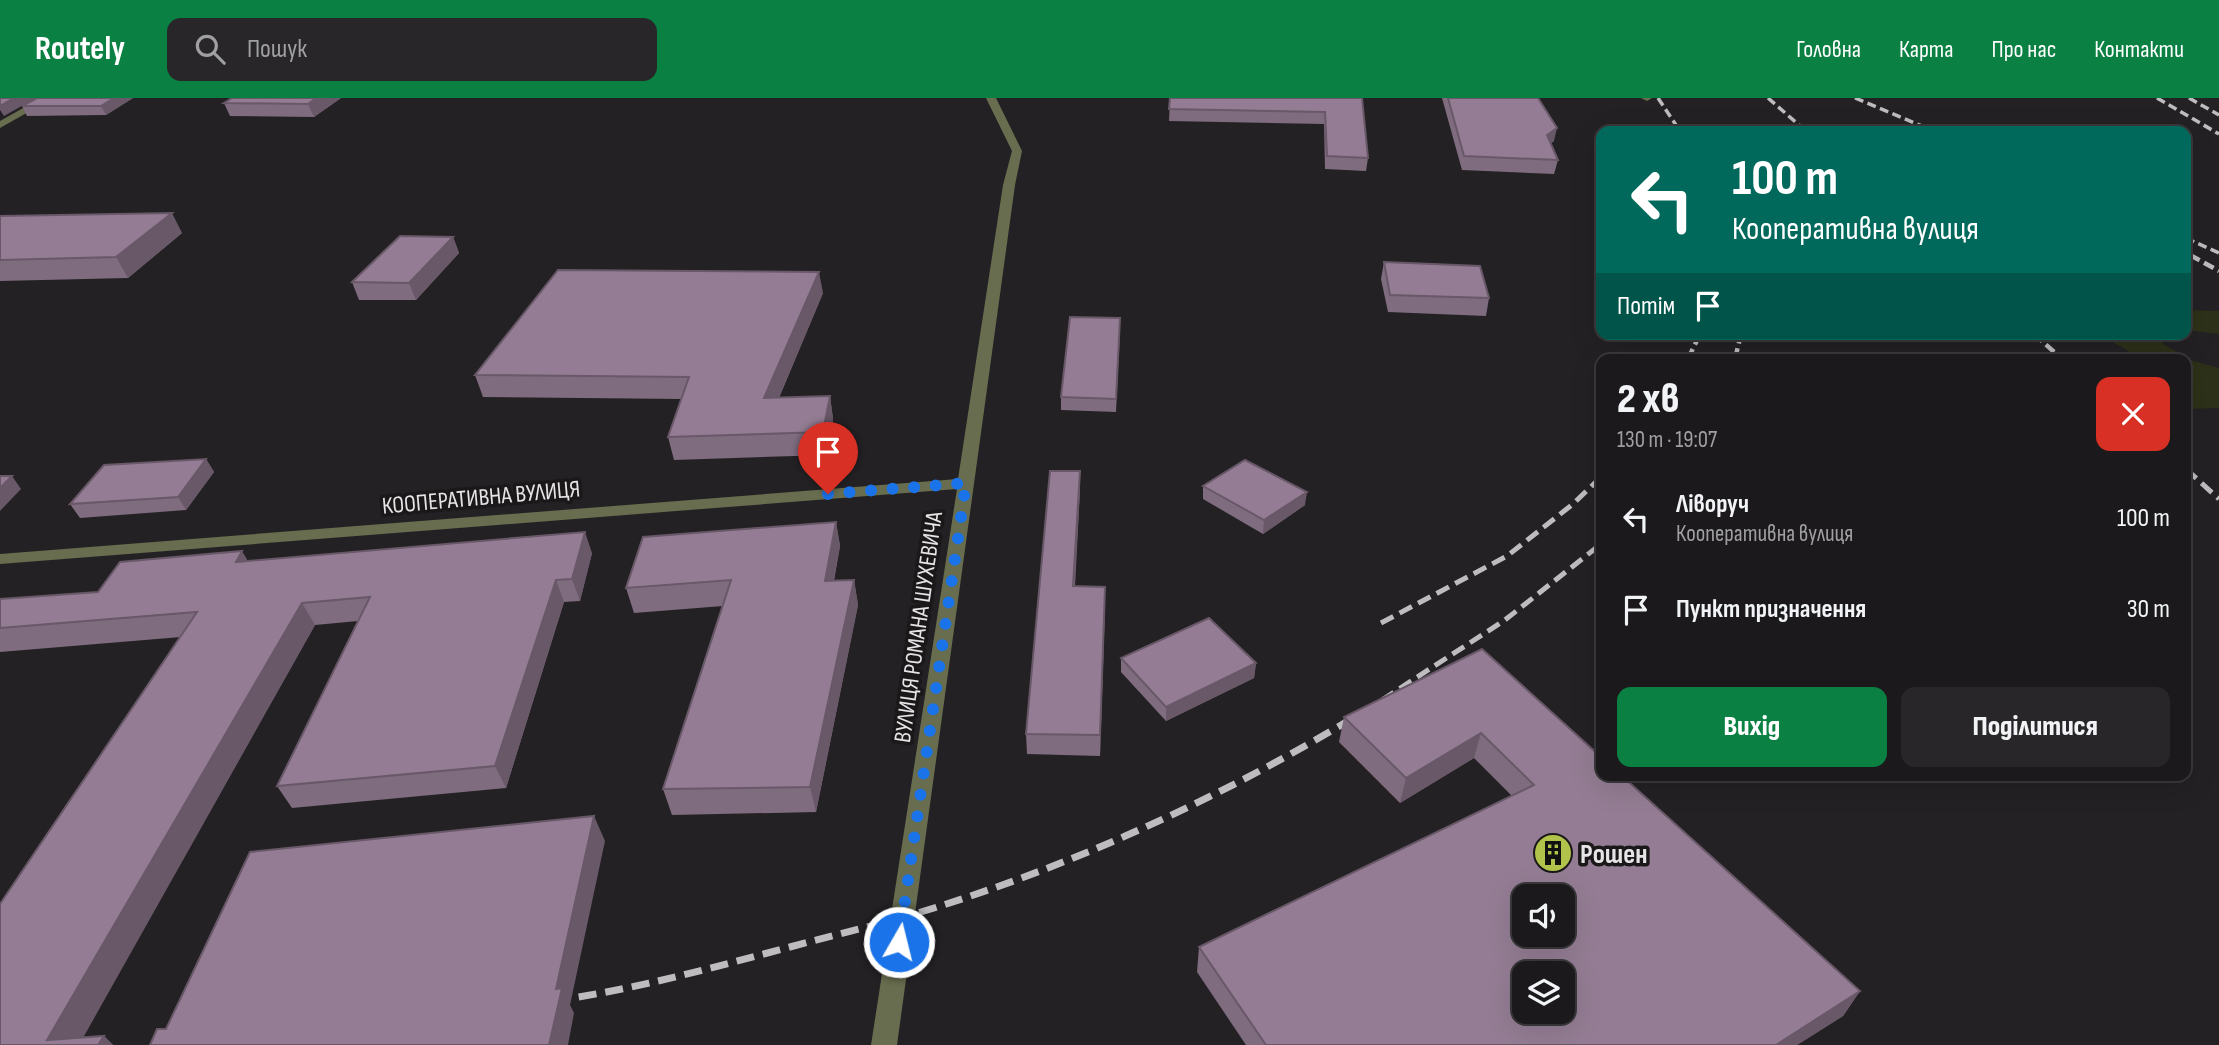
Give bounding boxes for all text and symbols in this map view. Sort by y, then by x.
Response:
search box [167,18,657,81]
text: Routely [35,29,125,69]
icon: search [191,30,229,68]
text: Пошук [247,34,307,65]
text: Головна [1796,35,1861,64]
text: Карта [1899,35,1953,64]
text: Про нас [1991,35,2056,64]
text: Контакти [2094,35,2184,64]
text: 100 m [1732,150,1838,209]
icon: left [1617,154,1708,245]
text: Кооперативна вулиця [1732,210,1979,249]
icon: arrive [1689,287,1727,325]
text: Потім [1617,291,1675,322]
text: 2 хв [1617,374,1679,425]
button: close [2096,377,2170,451]
pin [798,422,858,494]
text: 130 m · 19:07 [1617,426,1717,454]
icon: arrive [809,433,847,471]
street label: КООПЕРАТИВНА ВУЛИЦЯ [381,474,581,521]
text: Ліворуч [1676,489,1749,520]
icon: left [1617,500,1655,538]
text: 100 m [2117,503,2170,534]
street label: ВУЛИЦЯ РОМАНА ШУХЕВИЧА [888,509,949,744]
text: Кооперативна вулиця [1676,520,1853,548]
icon: arrive [1617,591,1655,629]
text: Пункт призначення [1676,594,1866,625]
text: 30 m [2127,594,2170,625]
button: Вихід [1617,687,1887,767]
button: Поділитися [1901,687,2170,767]
building icon: Рошен [1532,832,1574,874]
place label: Рошен [1580,838,1647,871]
map controls [1512,884,1575,1024]
button: sound [1512,884,1575,947]
position arrow [862,905,936,979]
button: layers [1512,961,1575,1024]

